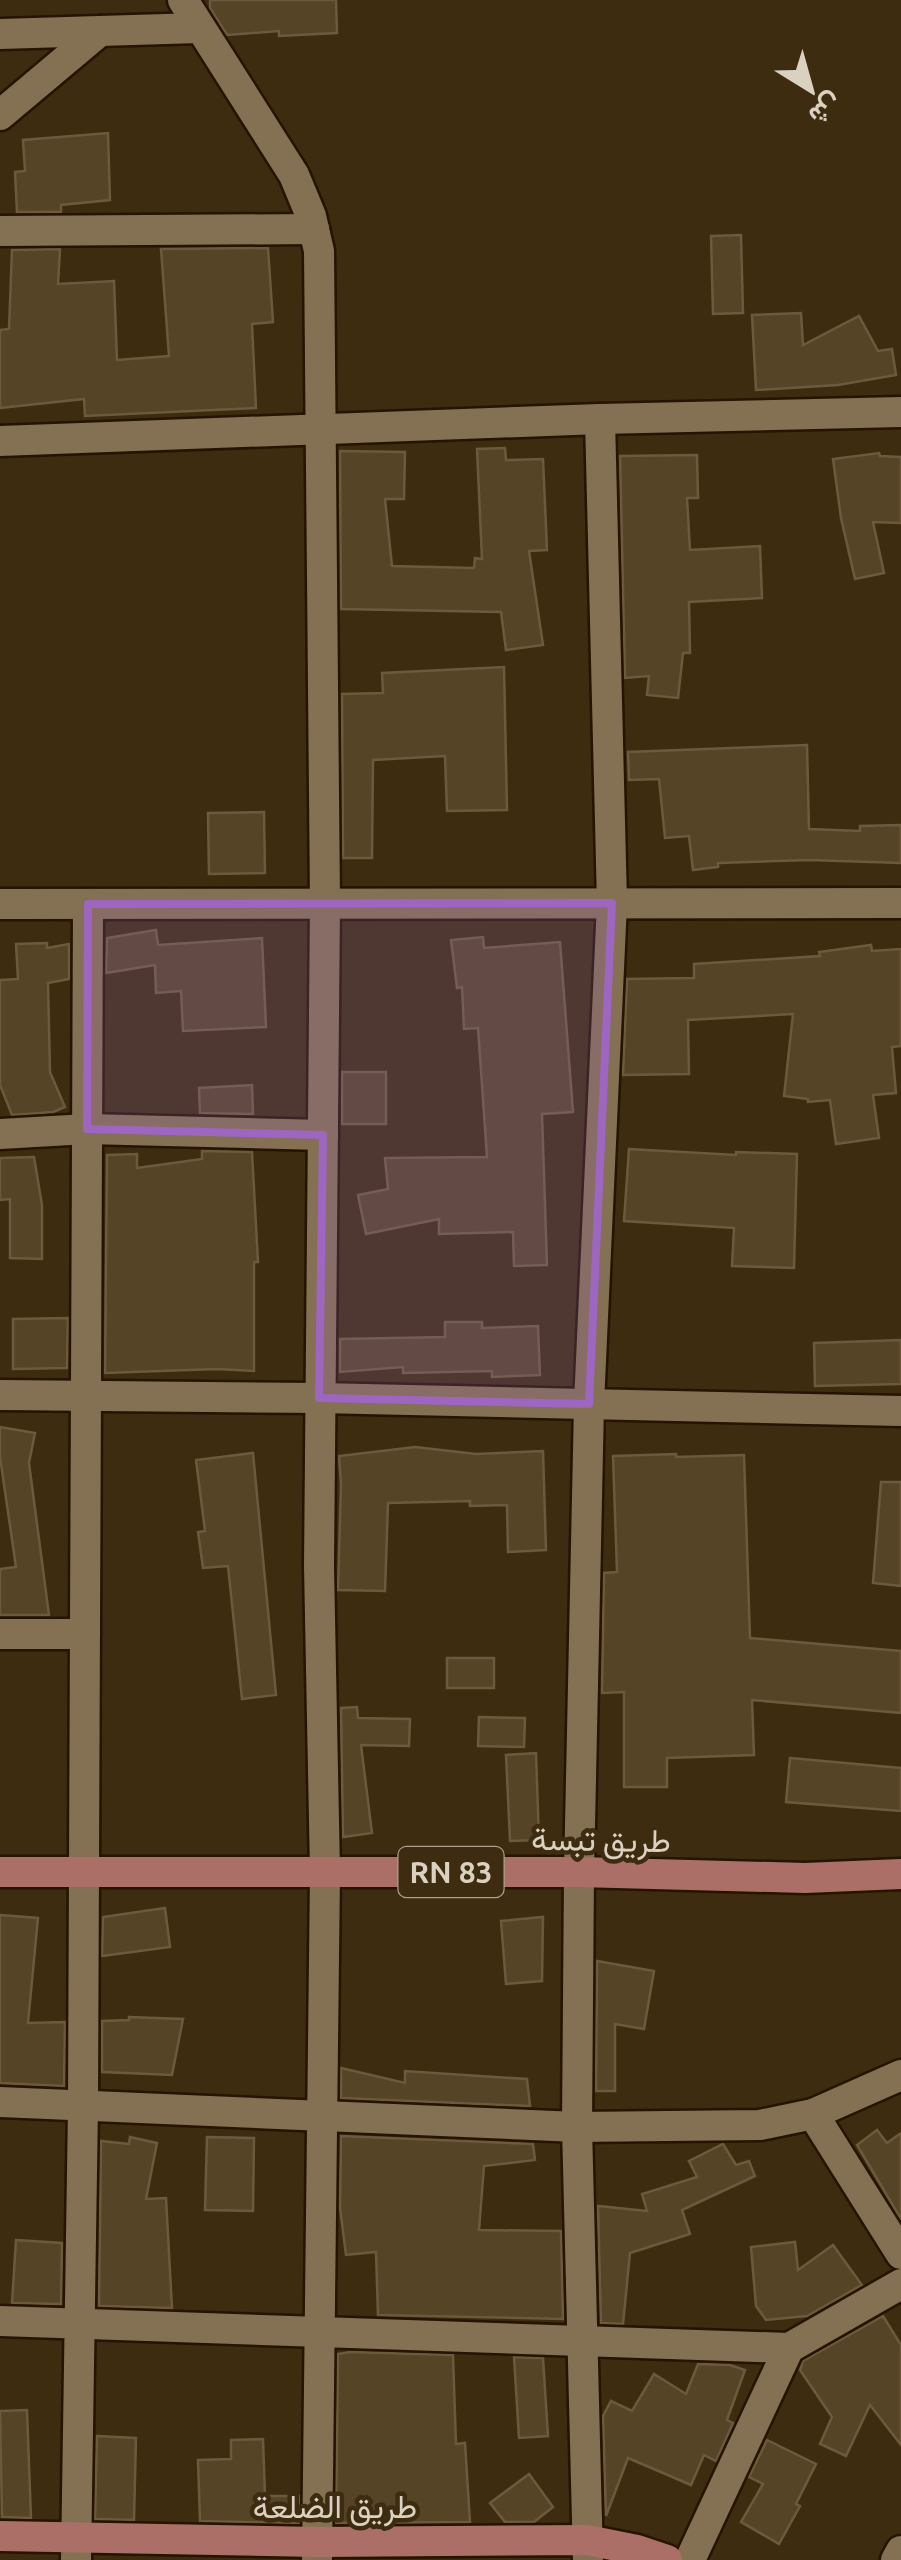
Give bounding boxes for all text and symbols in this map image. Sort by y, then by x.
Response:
north arrow [761,40,861,140]
text: ش [802,86,849,133]
street label: طريق تبسة [531,1820,671,1861]
road number: RN 83 [398,1847,504,1897]
street label: طريق الضلعة [253,2488,417,2527]

